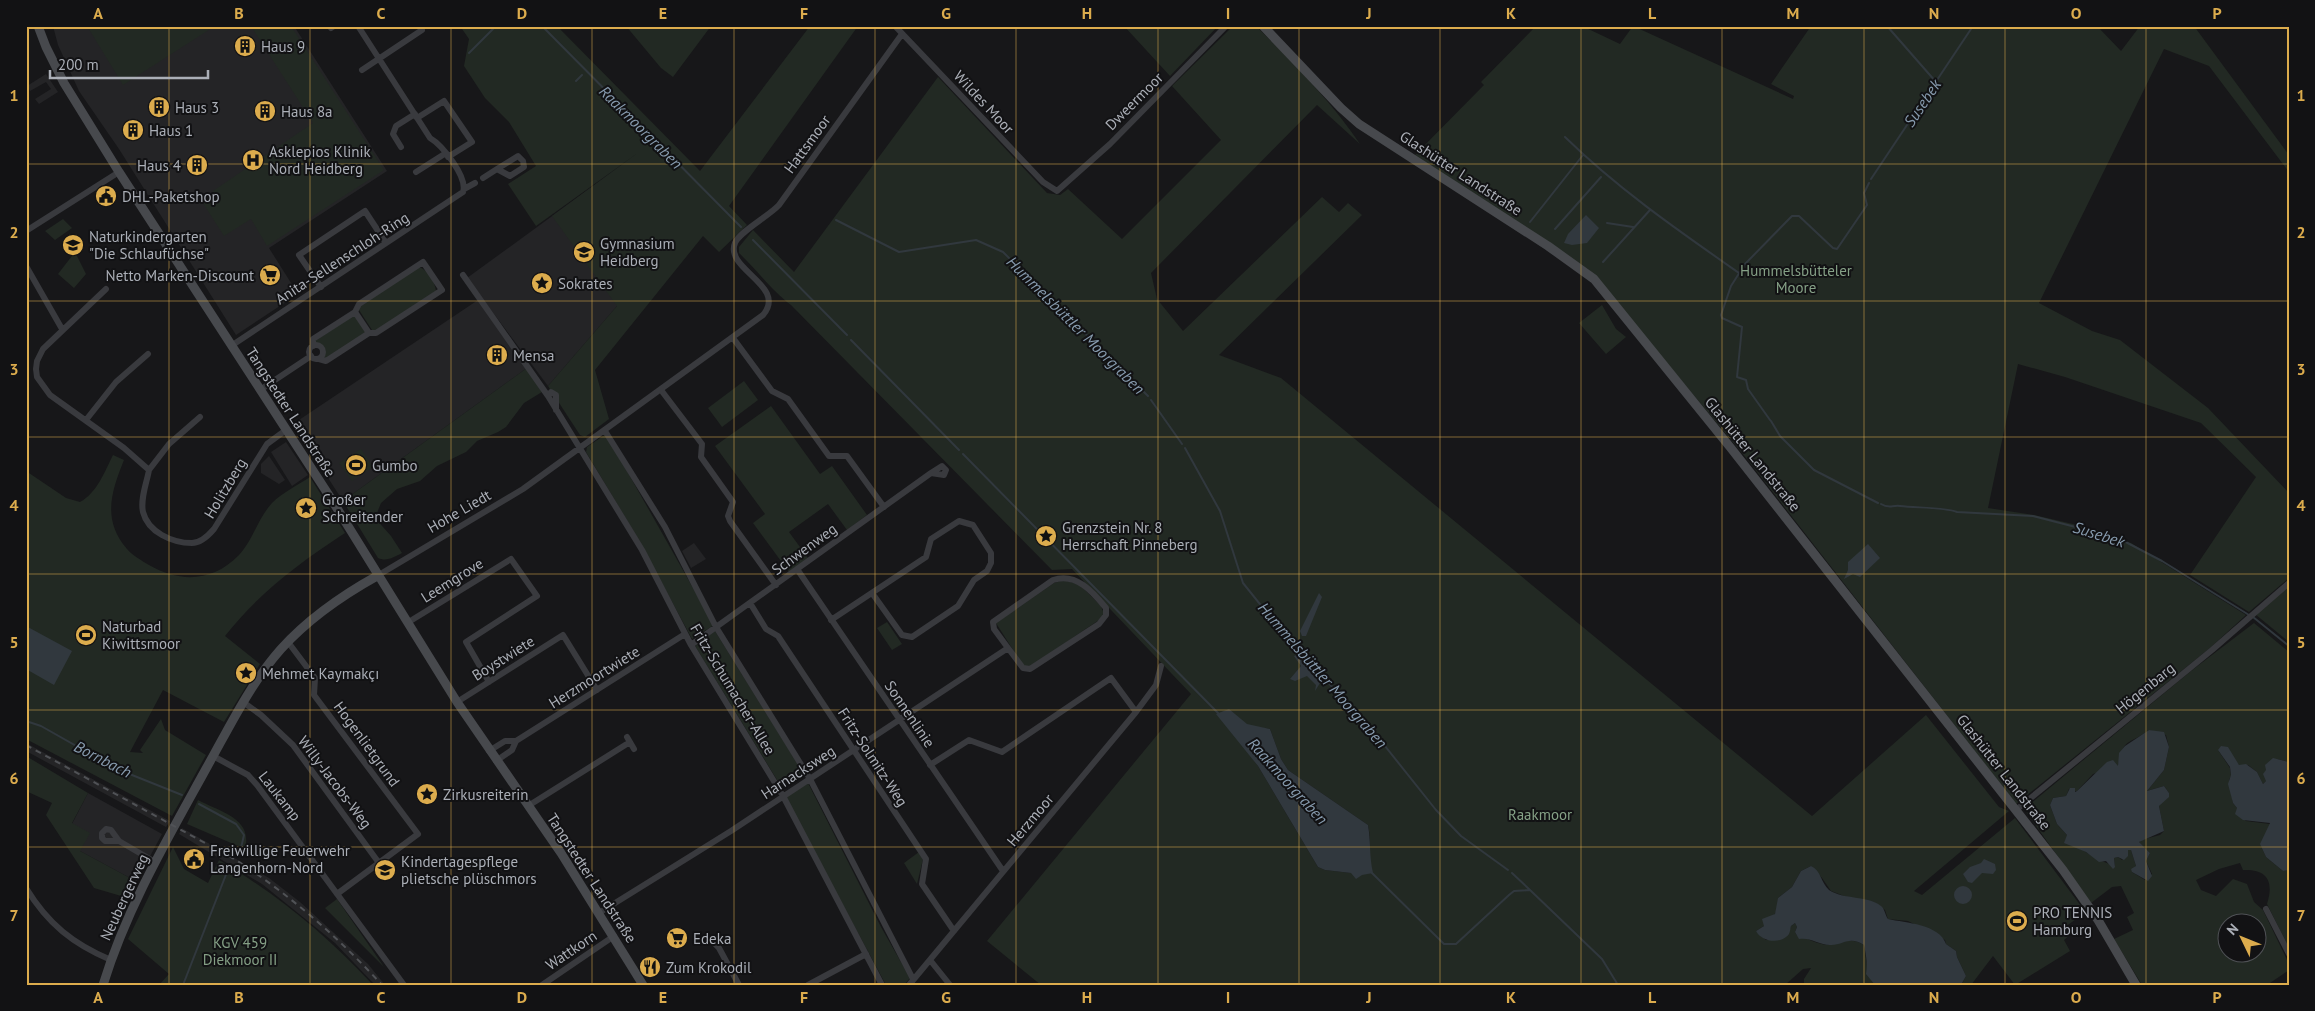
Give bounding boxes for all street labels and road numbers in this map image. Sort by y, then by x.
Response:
street label: Wildes Moor [950,66,1018,138]
street label: Dweermoor [1101,68,1167,134]
street label: Hattsmoor [780,111,834,177]
street label: Glashütter Landstraße [1396,126,1526,220]
street label: Anita-Sellenschloh-Ring [272,208,412,308]
street label: Tangstedter Landstraße [242,344,340,480]
street label: Glashütter Landstraße [1701,393,1805,515]
street label: Holitzberg [200,454,250,522]
street label: Hohe Liedt [424,485,494,537]
street label: Schwenweg [768,519,840,579]
street label: Leemgrove [417,553,487,607]
street label: Fritz-Schumacher-Allee [686,620,780,758]
street label: Boystwiete [468,631,538,685]
street label: Herzmoortwiete [545,641,643,713]
street label: Högenbarg [2112,658,2178,718]
street label: Sonnenlinie [881,677,939,751]
street label: Hogenlietgrund [330,698,404,790]
street label: Fritz-Solmitz-Weg [834,704,912,810]
street label: Glashütter Landstraße [1953,710,2055,834]
street label: Willy-Jacobs-Weg [294,732,376,832]
street label: Harnacksweg [757,741,839,803]
street label: Laukamp [255,767,305,825]
street label: Herzmoor [1003,790,1057,850]
street label: Tangstedter Landstraße [543,810,641,946]
street label: Neubergerweg [96,850,152,944]
street label: Wattkorn [542,926,600,974]

